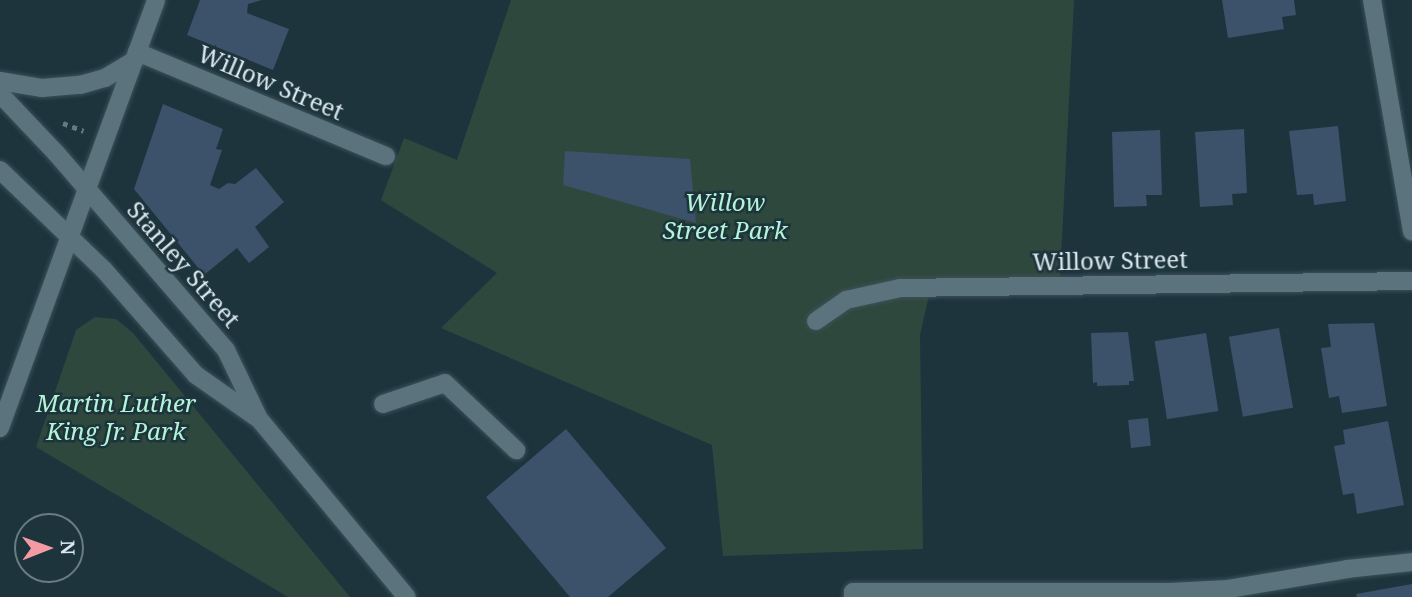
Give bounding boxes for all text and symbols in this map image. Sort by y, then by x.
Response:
street label: Willow Street [194,38,348,126]
park label: Willow Street Park [662,188,788,244]
street label: Stanley Street [121,195,247,333]
street label: Willow Street [1032,244,1188,276]
park label: Martin Luther King Jr. Park [36,389,196,445]
north arrow [14,513,84,583]
text: N [55,540,81,555]

